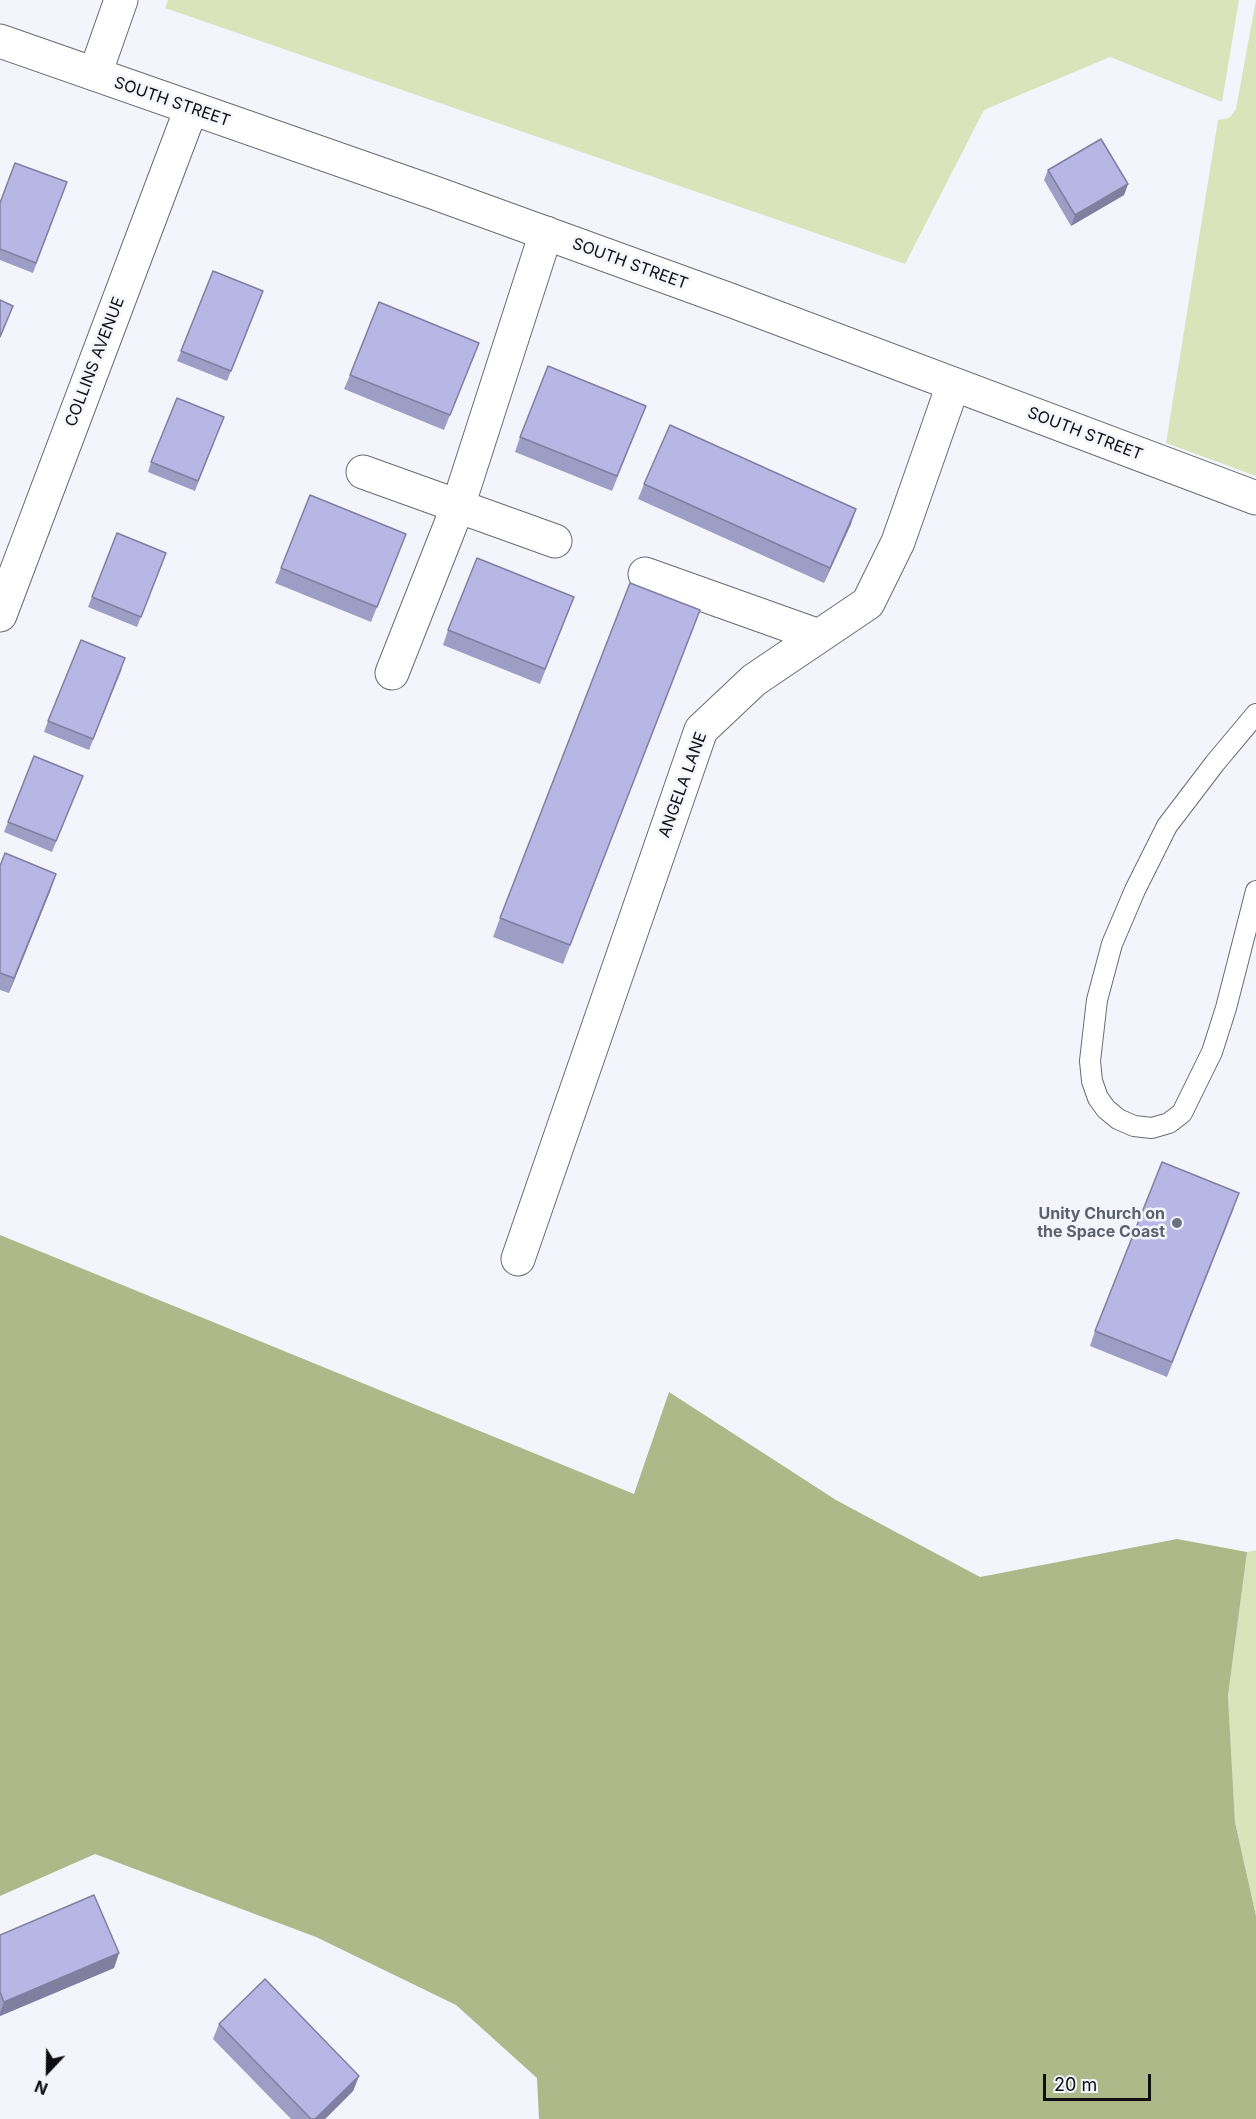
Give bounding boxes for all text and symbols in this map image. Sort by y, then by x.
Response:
street label: SOUTH STREET [111,73,233,131]
street label: SOUTH STREET [570,234,690,294]
street label: COLLINS AVENUE [61,294,129,430]
street label: SOUTH STREET [1025,403,1145,465]
street label: ANGELA LANE [655,730,711,840]
place label: Unity Church on the Space Coast [1037,1204,1165,1242]
marker: Unity Church on the Space Coast [1170,1216,1184,1230]
north arrow [18,2041,78,2101]
scale bar [1046,2062,1154,2100]
text: 20 m [1054,2074,1097,2095]
text: N [32,2076,51,2099]

